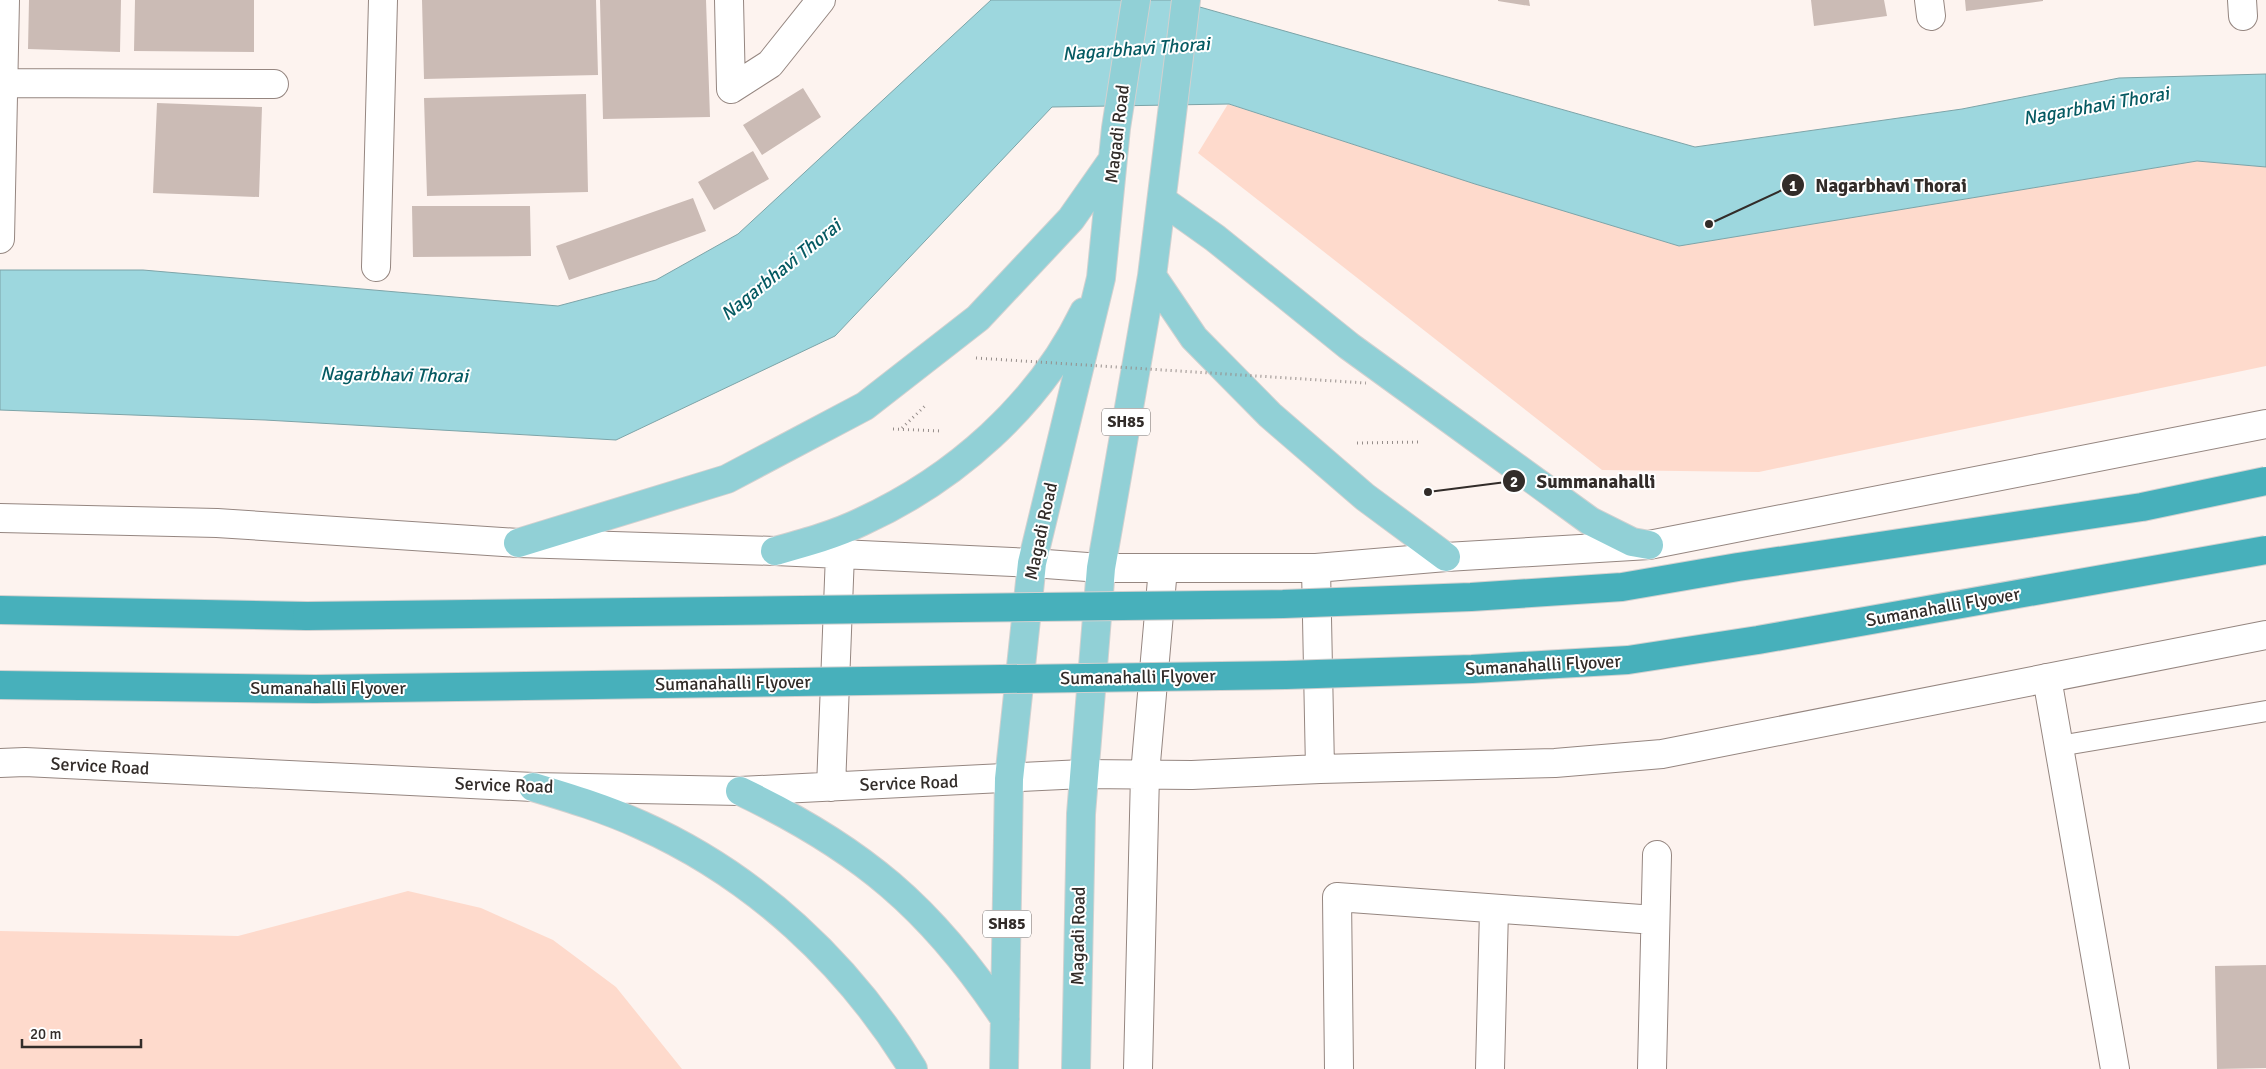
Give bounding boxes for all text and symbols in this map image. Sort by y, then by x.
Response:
water label: Nagarbhavi Thorai [1061,32,1212,66]
water label: Nagarbhavi Thorai [2021,81,2173,131]
street label: Magadi Road [1100,84,1134,184]
callout: Nagarbhavi Thorai [1781,168,1977,202]
text: Nagarbhavi Thorai [1815,174,1967,198]
text: 1 [1789,177,1797,195]
water label: Nagarbhavi Thorai [716,213,847,326]
water label: Nagarbhavi Thorai [320,362,470,388]
road number: SH85 [1102,408,1150,436]
callout: Summanahalli [1502,464,1666,498]
text: Summanahalli [1537,470,1655,494]
text: 2 [1510,473,1518,491]
street label: Magadi Road [1020,480,1062,582]
street label: Sumanahalli Flyover [1864,583,2022,631]
street label: Sumanahalli Flyover [1465,650,1622,680]
street label: Sumanahalli Flyover [1060,665,1216,689]
street label: Sumanahalli Flyover [655,671,811,695]
street label: Sumanahalli Flyover [250,677,406,699]
street label: Service Road [50,752,150,780]
street label: Service Road [859,770,959,796]
street label: Service Road [454,772,554,798]
street label: Magadi Road [1066,886,1090,986]
road number: SH85 [983,911,1031,938]
scale bar [22,1016,141,1048]
text: 20 m [30,1025,61,1043]

